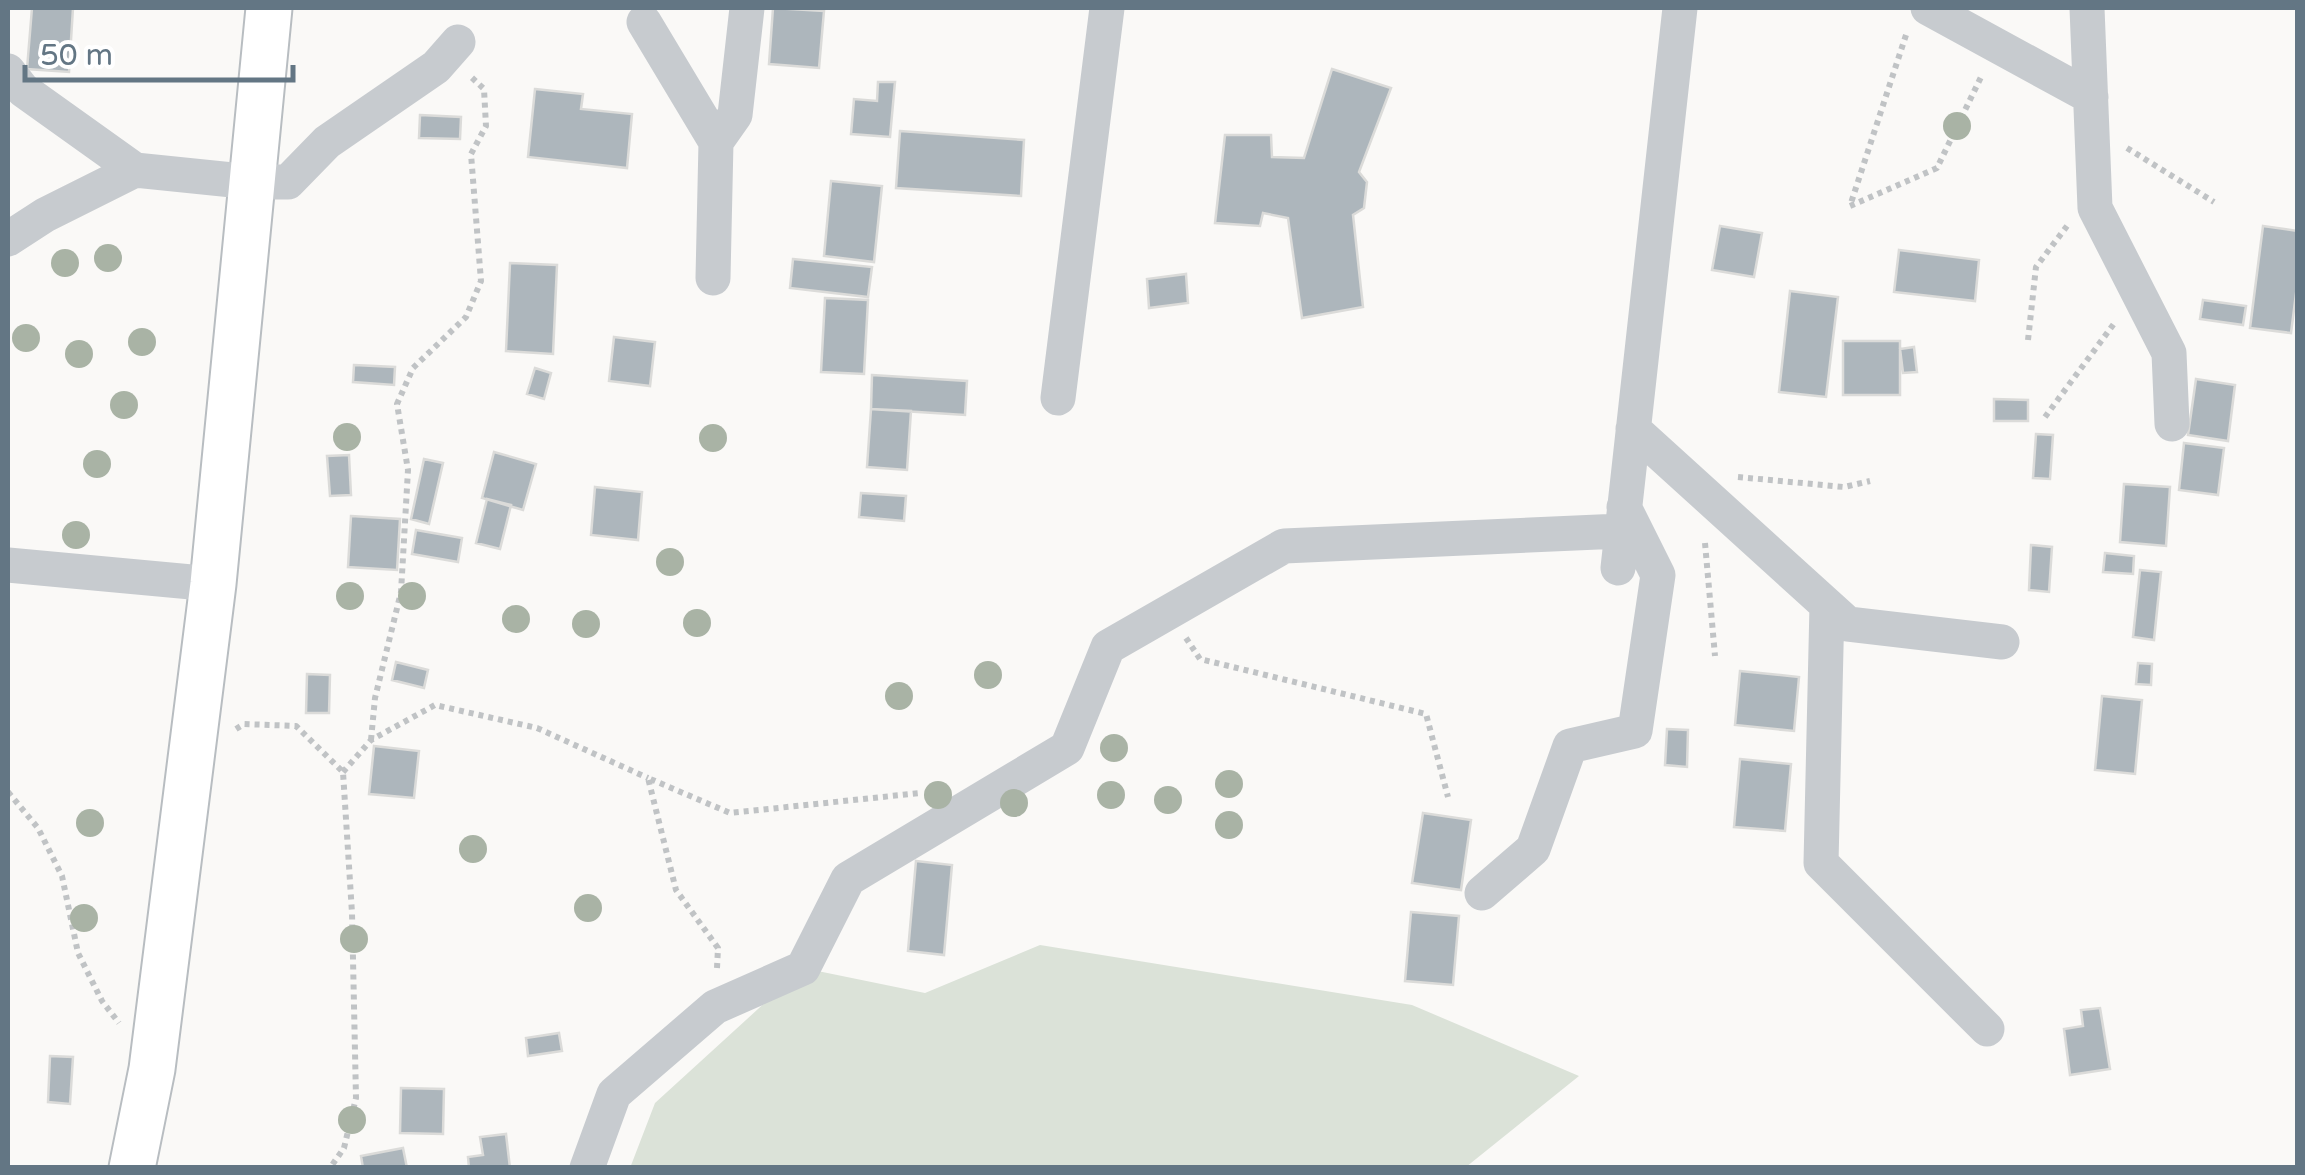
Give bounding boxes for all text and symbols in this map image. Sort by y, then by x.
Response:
scale bar [25,20,292,82]
text: 50 m [40,37,113,74]

